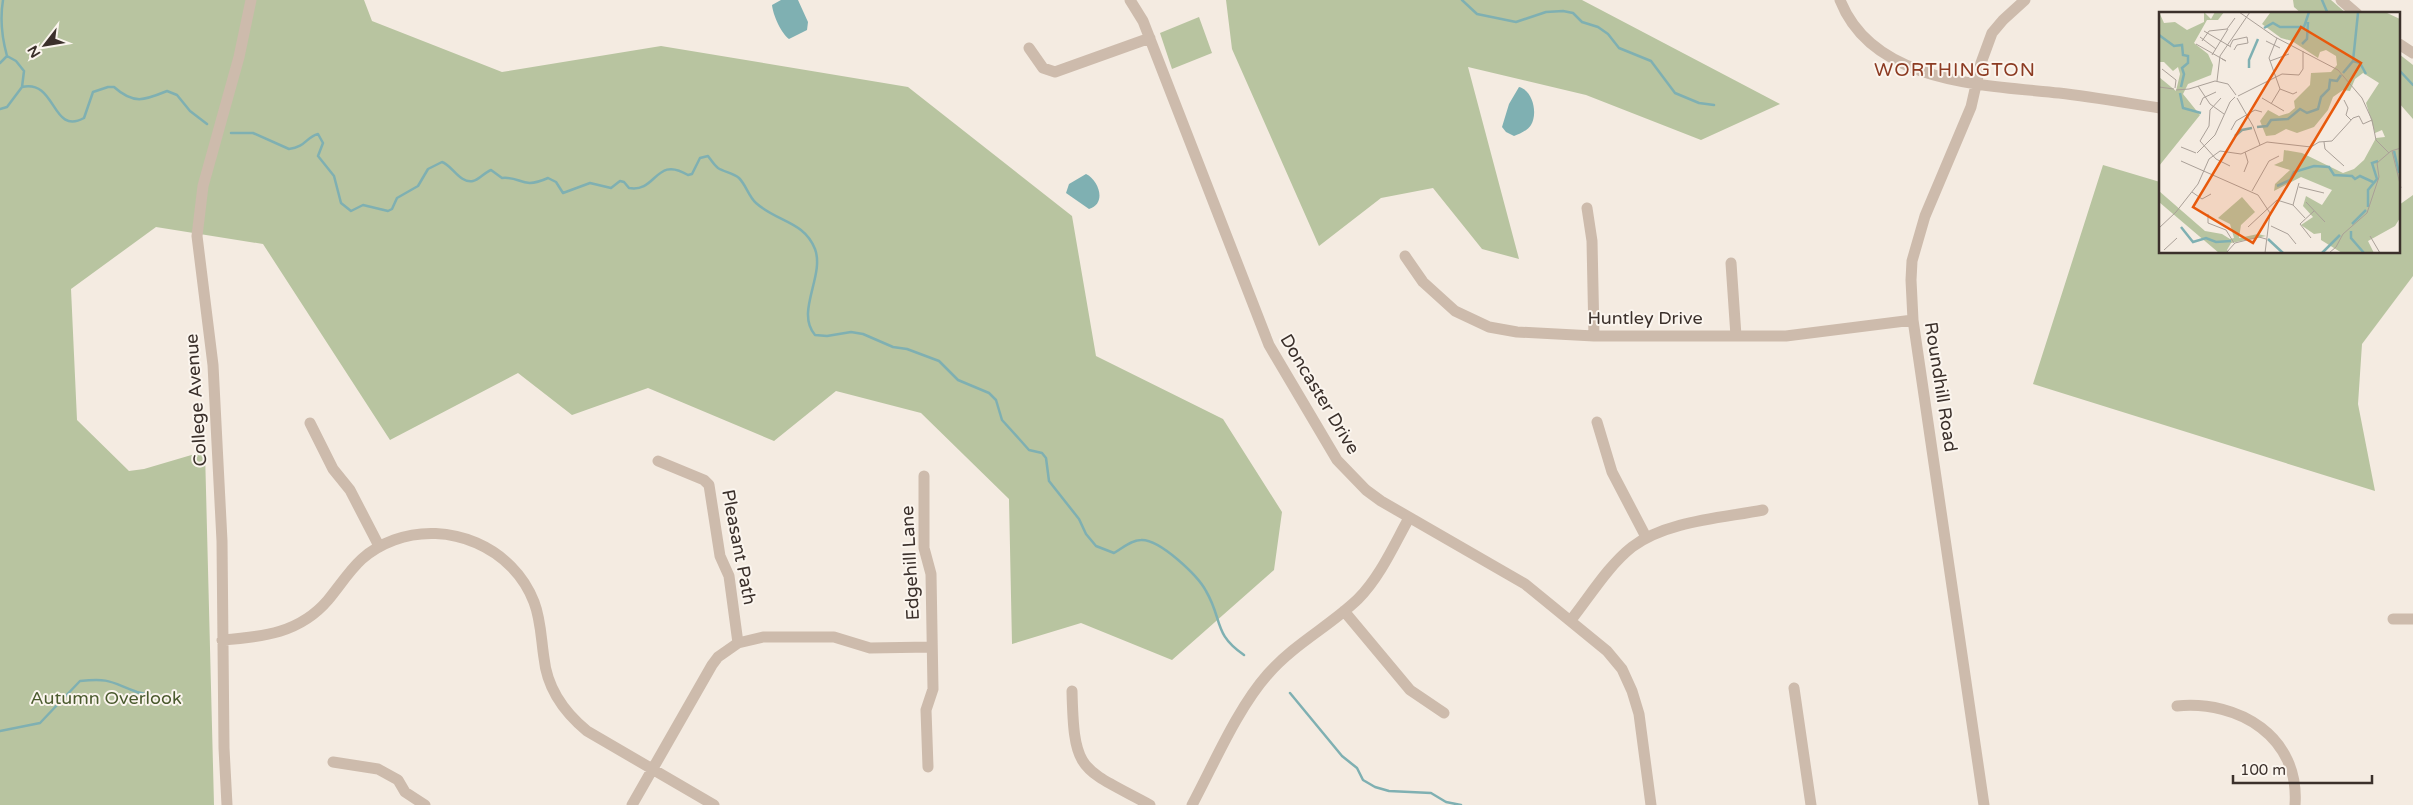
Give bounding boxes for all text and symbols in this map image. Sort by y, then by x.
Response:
inset map [2159,12,2400,254]
north arrow [20,20,70,70]
text: N [24,42,44,61]
district label: WORTHINGTON [1874,59,2036,81]
street label: Huntley Drive [1587,307,1703,329]
street label: Roundhill Road [1920,320,1962,454]
street label: Doncaster Drive [1275,330,1365,458]
street label: College Avenue [180,333,212,467]
street label: Pleasant Path [717,487,761,607]
street label: Edgehill Lane [896,505,924,621]
park label: Autumn Overlook [30,687,182,709]
scale bar [2233,752,2372,784]
text: 100 m [2240,761,2286,779]

